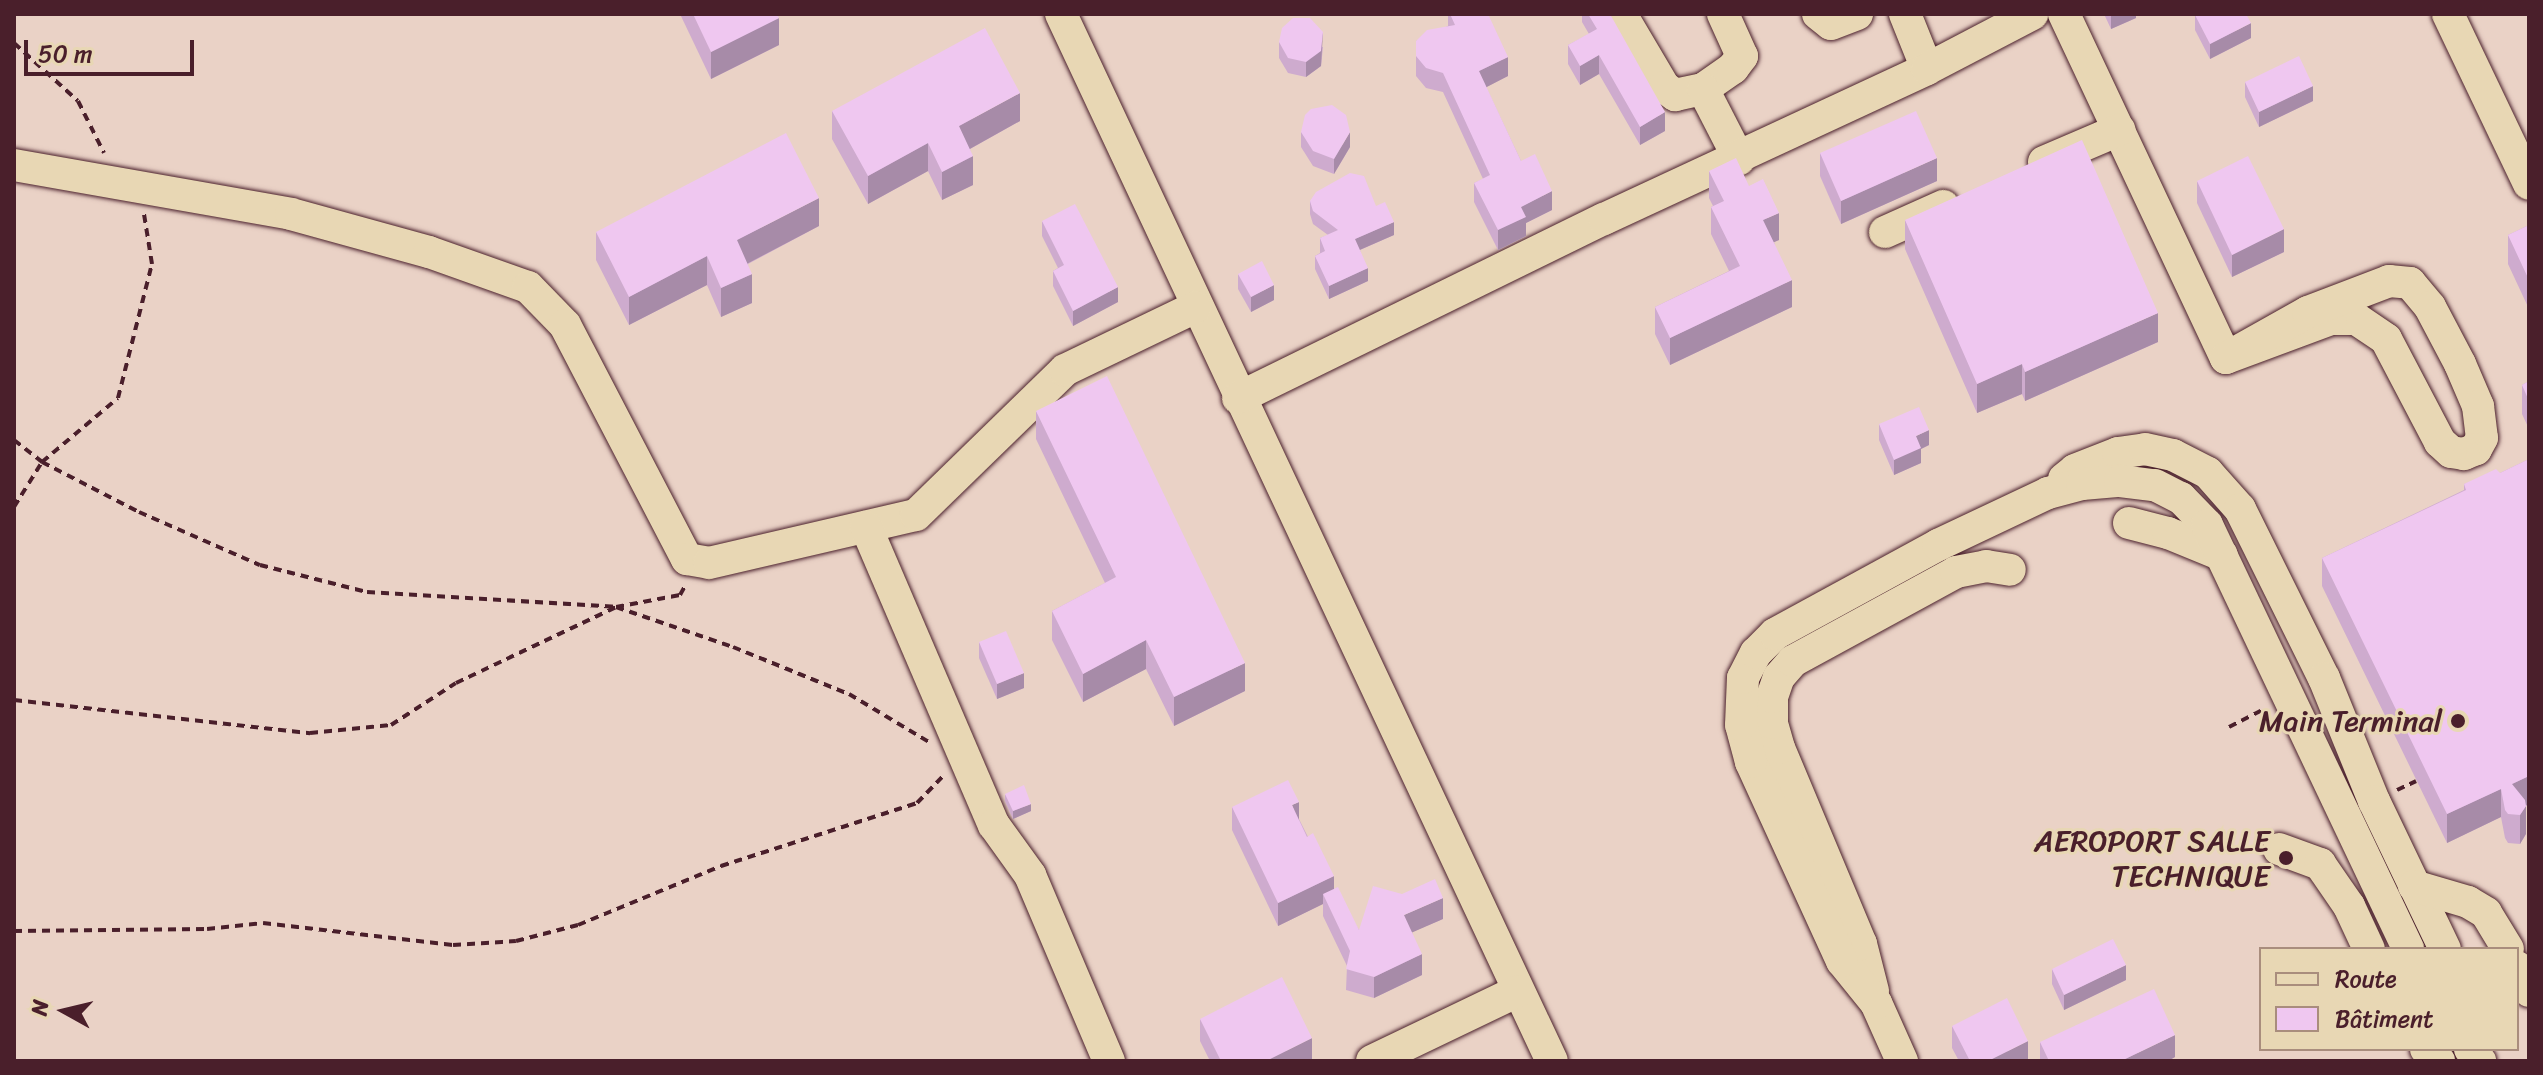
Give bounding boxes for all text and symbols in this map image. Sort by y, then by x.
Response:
scale bar [28,24,198,74]
text: 50 m [38,33,93,75]
place label: Main Terminal [2257,703,2442,739]
marker: Main Terminal [2449,712,2467,730]
place label: AEROPORT SALLE TECHNIQUE [2034,823,2270,894]
marker: AEROPORT SALLE TECHNIQUE [2277,849,2295,867]
legend [2259,947,2519,1051]
text: Route [2335,958,2397,1000]
north arrow [24,971,104,1051]
text: N [19,997,60,1018]
text: Bâtiment [2335,998,2434,1040]

